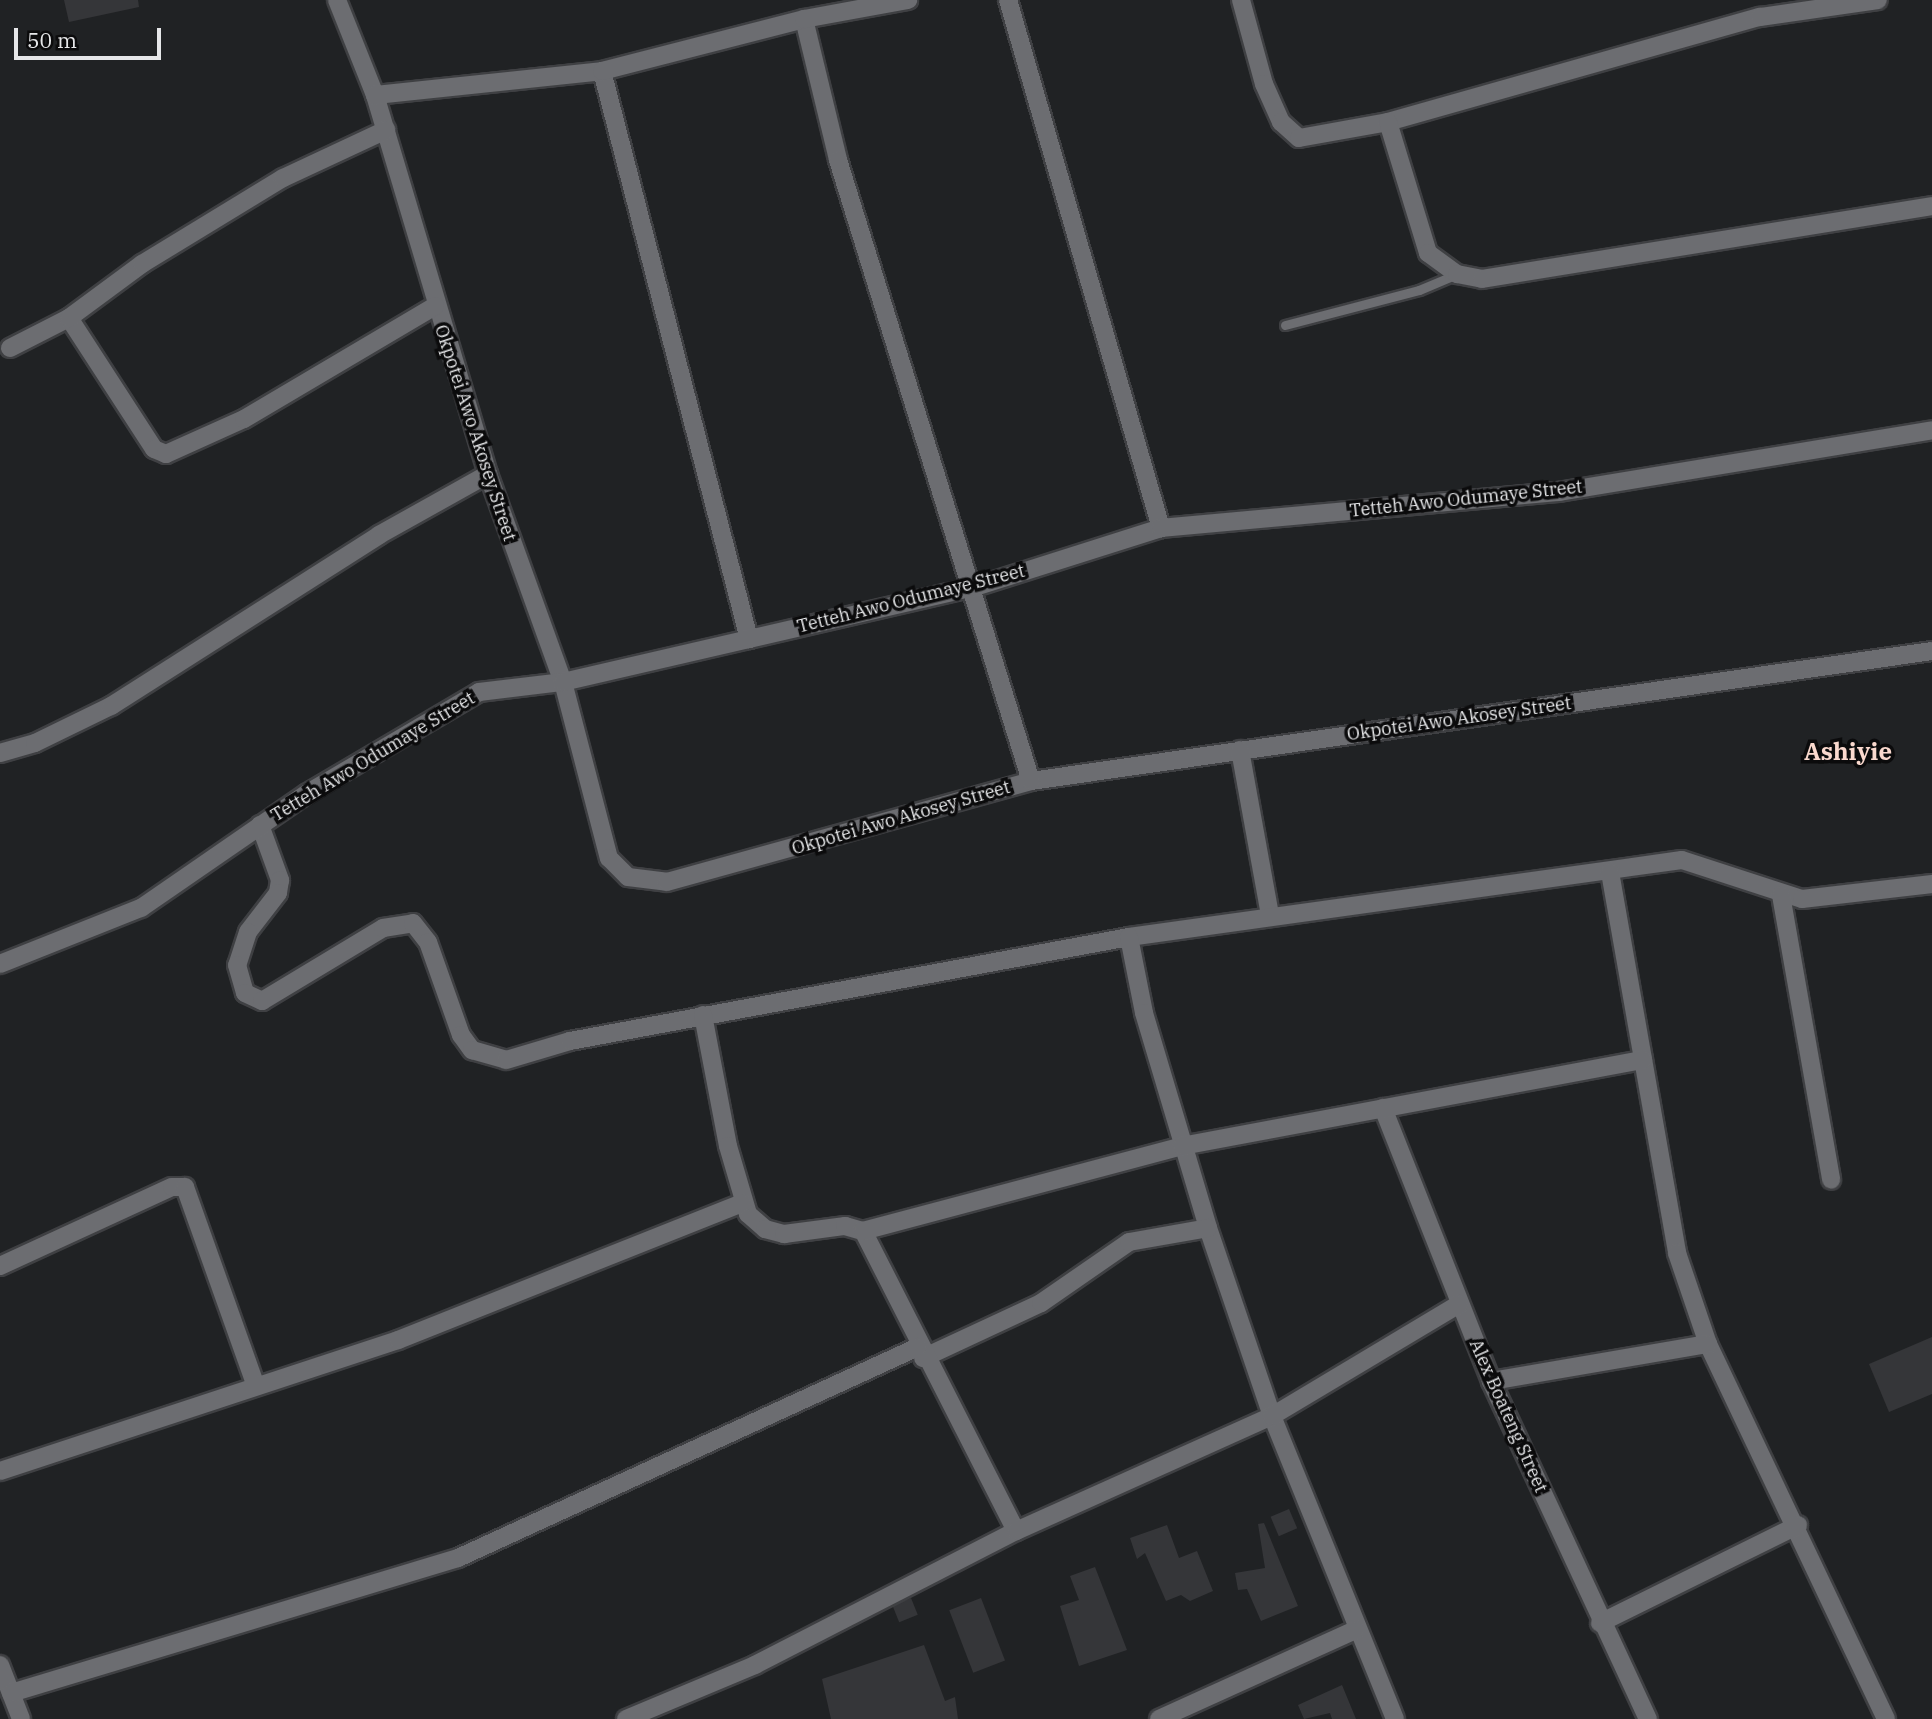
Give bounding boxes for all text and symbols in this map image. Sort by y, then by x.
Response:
scale bar [18,14,164,58]
text: 50 m [27,26,77,54]
street label: Okpotei Awo Akosey Street [430,322,520,544]
street label: Tetteh Awo Odumaye Street [1349,476,1583,522]
street label: Tetteh Awo Odumaye Street [795,560,1027,638]
street label: Tetteh Awo Odumaye Street [267,688,479,826]
street label: Okpotei Awo Akosey Street [1346,693,1572,745]
district label: Ashiyie [1804,738,1892,766]
street label: Okpotei Awo Akosey Street [789,776,1013,860]
street label: Alex Boateng Street [1464,1336,1552,1496]

